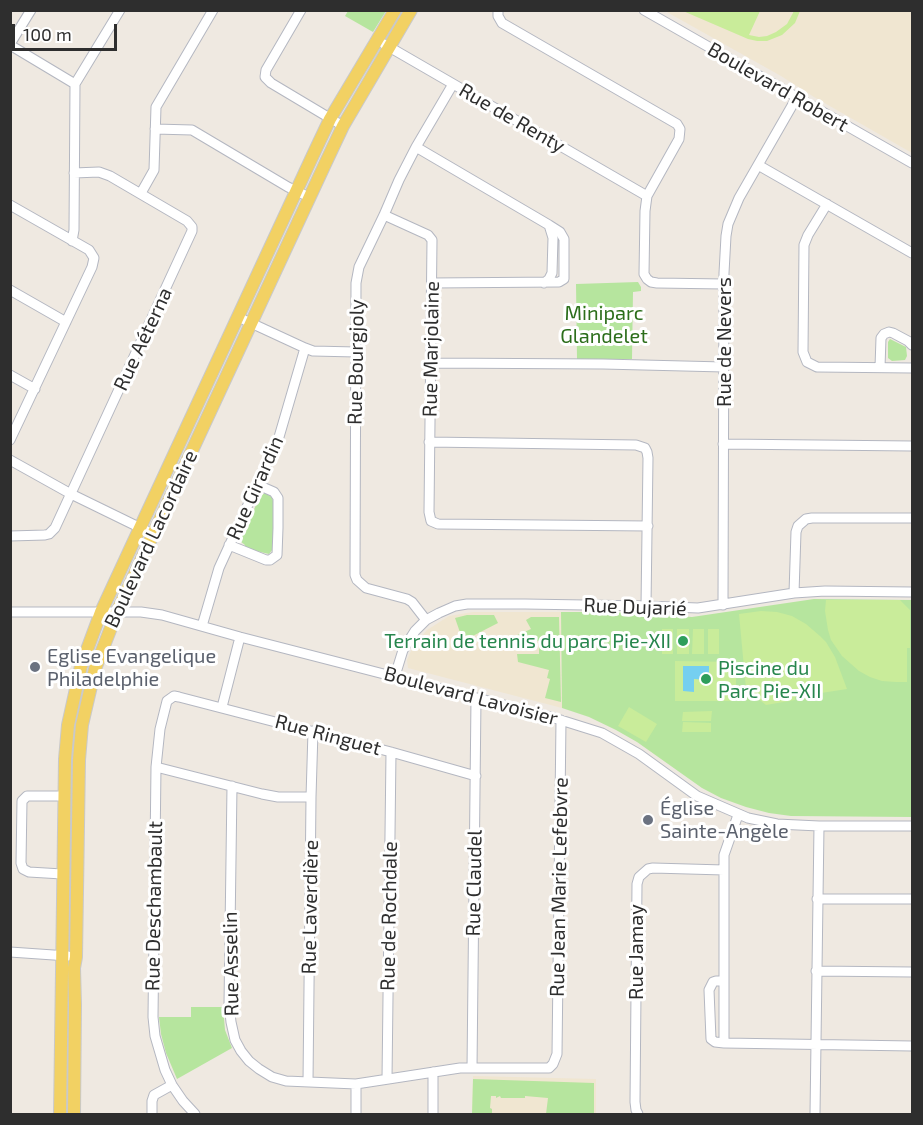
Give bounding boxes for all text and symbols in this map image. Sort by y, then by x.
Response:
scale bar [15,12,120,50]
text: 100 m [23,23,72,45]
street label: Boulevard Robert [703,37,853,137]
street label: Rue de Renty [455,78,569,158]
street label: Rue de Nevers [712,277,736,407]
street label: Rue Marjolaine [418,281,444,417]
street label: Rue Aéterna [109,284,177,394]
street label: Rue Bourgjoly [343,299,369,425]
park label: Miniparc Glandelet [560,301,648,348]
street label: Rue Girardin [221,432,289,544]
street label: Boulevard Lacordaire [99,446,203,632]
street label: Rue Dujarié [583,593,687,621]
place label: Terrain de tennis du parc Pie-XII [384,629,671,653]
marker: Terrain de tennis du parc Pie-XII [676,634,690,648]
place label: Eglise Evangelique Philadelphie [47,644,216,691]
place label: Piscine du Parc Pie-XII [718,656,822,703]
marker: Eglise Evangelique Philadelphie [28,660,42,674]
street label: Boulevard Lavoisier [381,661,561,731]
marker: Piscine du Parc Pie-XII [699,672,713,686]
street label: Rue Ringuet [272,709,384,761]
street label: Rue Jean Marie Lefebvre [545,777,573,997]
place label: Église Sainte-Angèle [660,796,789,843]
marker: Église Sainte-Angèle [641,813,655,827]
street label: Rue Deschambault [141,821,167,991]
street label: Rue Claudel [461,829,487,937]
street label: Rue Laverdière [297,839,323,975]
street label: Rue de Rochdale [376,841,402,991]
street label: Rue Jamay [624,904,648,1000]
street label: Rue Asselin [218,911,244,1017]

